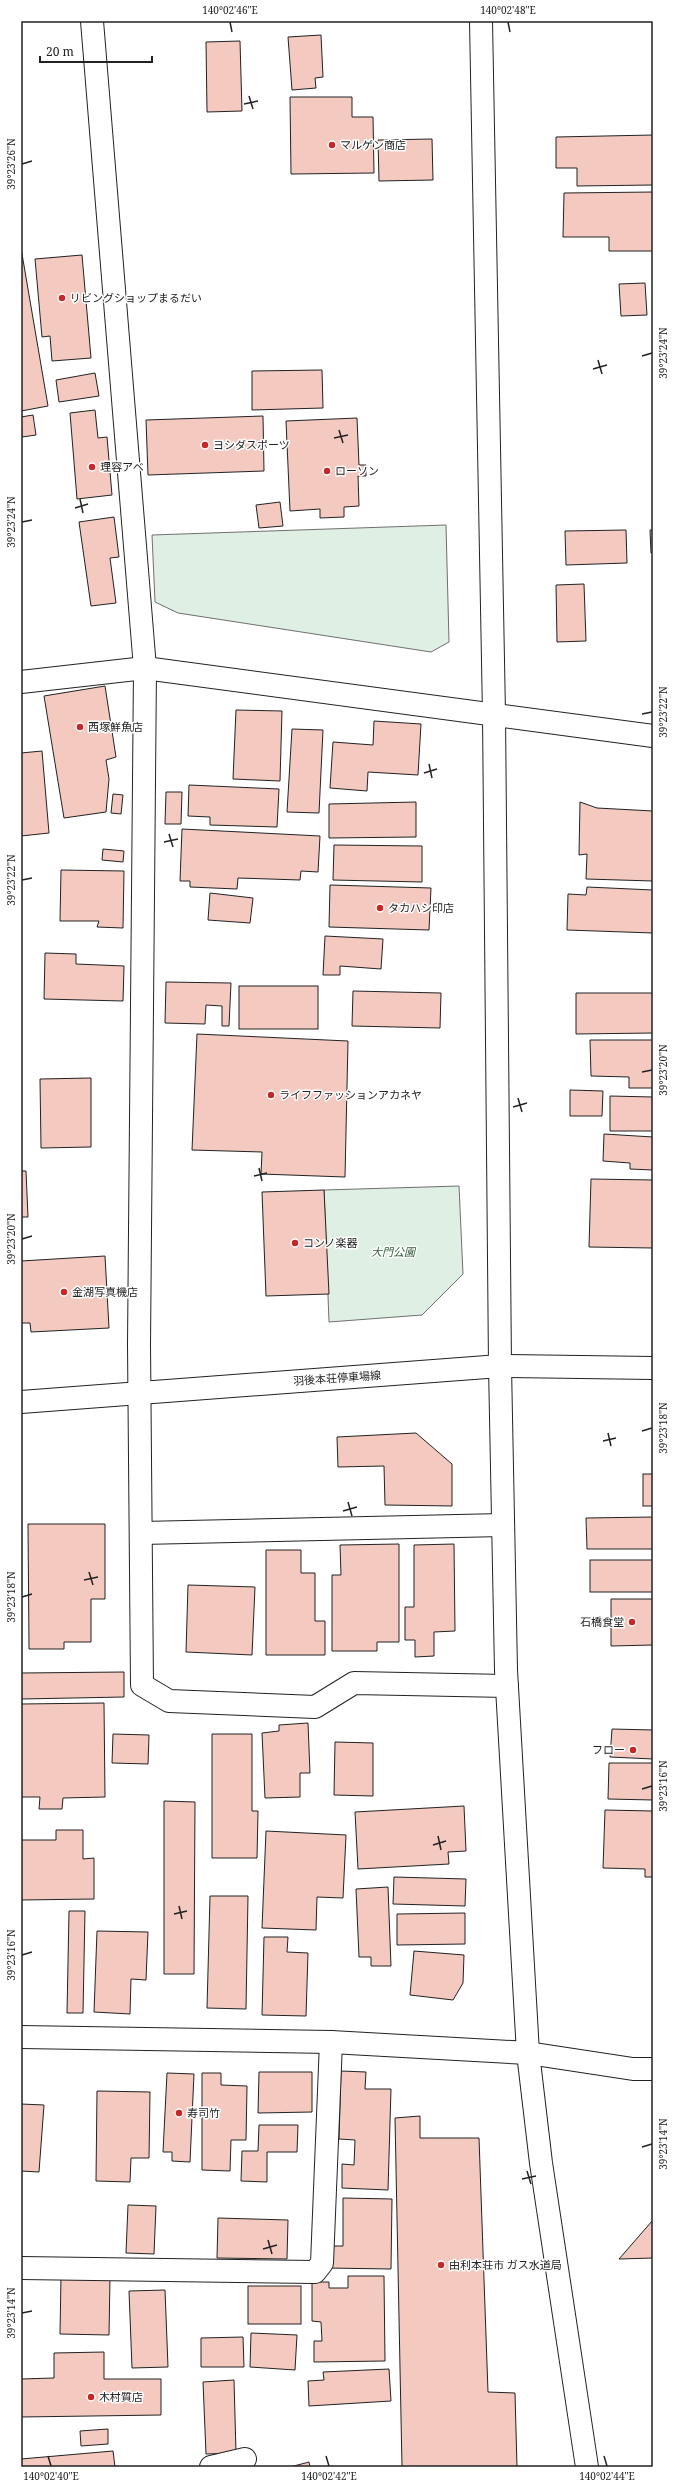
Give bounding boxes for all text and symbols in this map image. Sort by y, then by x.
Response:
text: 140°02'46"E [202,3,258,17]
text: 140°02'48"E [480,3,536,17]
scale bar [40,38,152,64]
text: 20 m [46,43,74,60]
place label: マルゲン商店 [340,137,406,152]
text: 39°23'26"N [4,138,18,190]
marker: マルゲン商店 [327,140,337,150]
place label: リビングショップまるだい [70,290,202,305]
marker: リビングショップまるだい [57,293,67,303]
text: 39°23'24"N [656,327,670,379]
place label: ヨシダスポーツ [213,437,290,452]
marker: ヨシダスポーツ [200,440,210,450]
place label: 理容アベ [100,459,144,474]
marker: 理容アベ [87,462,97,472]
place label: ローソン [335,463,379,478]
marker: ローソン [322,466,332,476]
text: 39°23'24"N [4,496,18,548]
text: 39°23'22"N [656,686,670,738]
place label: 西塚鮮魚店 [88,719,143,734]
marker: 西塚鮮魚店 [75,722,85,732]
text: 39°23'22"N [4,854,18,906]
place label: タカハシ印店 [388,900,454,915]
marker: タカハシ印店 [375,903,385,913]
text: 39°23'20"N [656,1044,670,1096]
place label: ライフファッションアカネヤ [279,1087,422,1102]
marker: ライフファッションアカネヤ [266,1090,276,1100]
text: 39°23'20"N [4,1213,18,1265]
place label: コンノ楽器 [303,1235,357,1250]
marker: コンノ楽器 [290,1238,300,1248]
park label: 大門公園 [371,1244,417,1259]
place label: 金湖写真機店 [72,1284,138,1299]
marker: 金湖写真機店 [59,1287,69,1297]
street label: 羽後本荘停車場線 [293,1367,381,1388]
text: 39°23'18"N [656,1402,670,1454]
text: 39°23'18"N [4,1571,18,1623]
place label: 石橋食堂 [580,1614,624,1629]
marker: 石橋食堂 [627,1617,637,1627]
place label: フロー [592,1742,625,1757]
marker: フロー [628,1745,638,1755]
text: 39°23'16"N [656,1760,670,1812]
text: 39°23'16"N [4,1929,18,1981]
place label: 寿司竹 [187,2105,220,2120]
marker: 寿司竹 [174,2108,184,2118]
text: 39°23'14"N [656,2118,670,2170]
place label: 由利本荘市 ガス水道局 [449,2257,562,2272]
marker: 由利本荘市 ガス水道局 [436,2260,446,2270]
text: 39°23'14"N [4,2287,18,2339]
place label: 木村質店 [99,2389,143,2404]
marker: 木村質店 [86,2392,96,2402]
text: 140°02'40"E [23,2469,79,2483]
text: 140°02'42"E [301,2469,357,2483]
text: 140°02'44"E [579,2469,635,2483]

